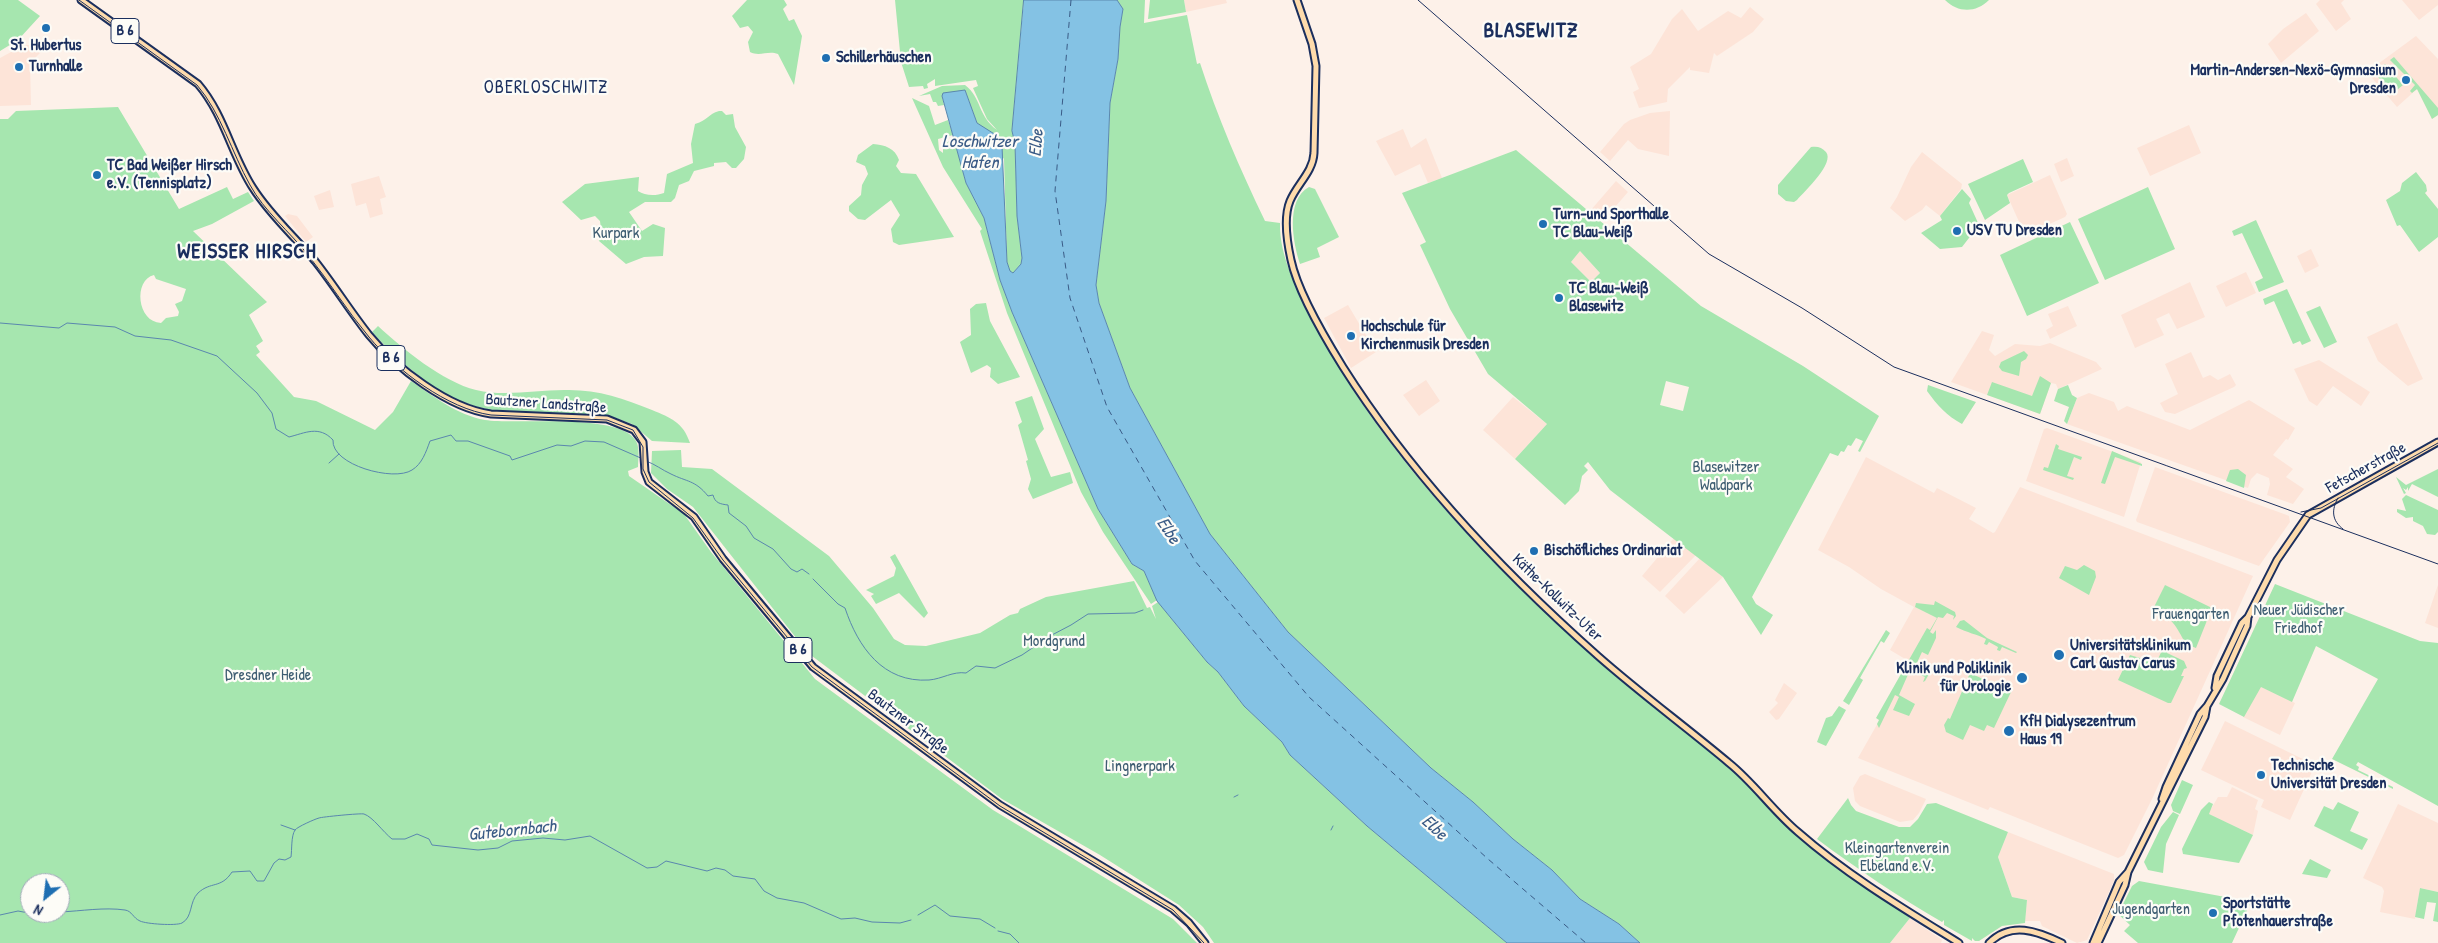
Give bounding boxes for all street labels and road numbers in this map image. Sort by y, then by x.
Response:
road number: B 6 [111,18,139,44]
road number: B 6 [377,346,405,370]
street label: Bautzner Landstraße [485,390,607,418]
street label: Fetscherstraße [2323,438,2409,498]
street label: Käthe-Kollwitz-Ufer [1508,550,1606,646]
road number: B 6 [784,638,812,662]
street label: Bautzner Straße [864,685,952,759]

